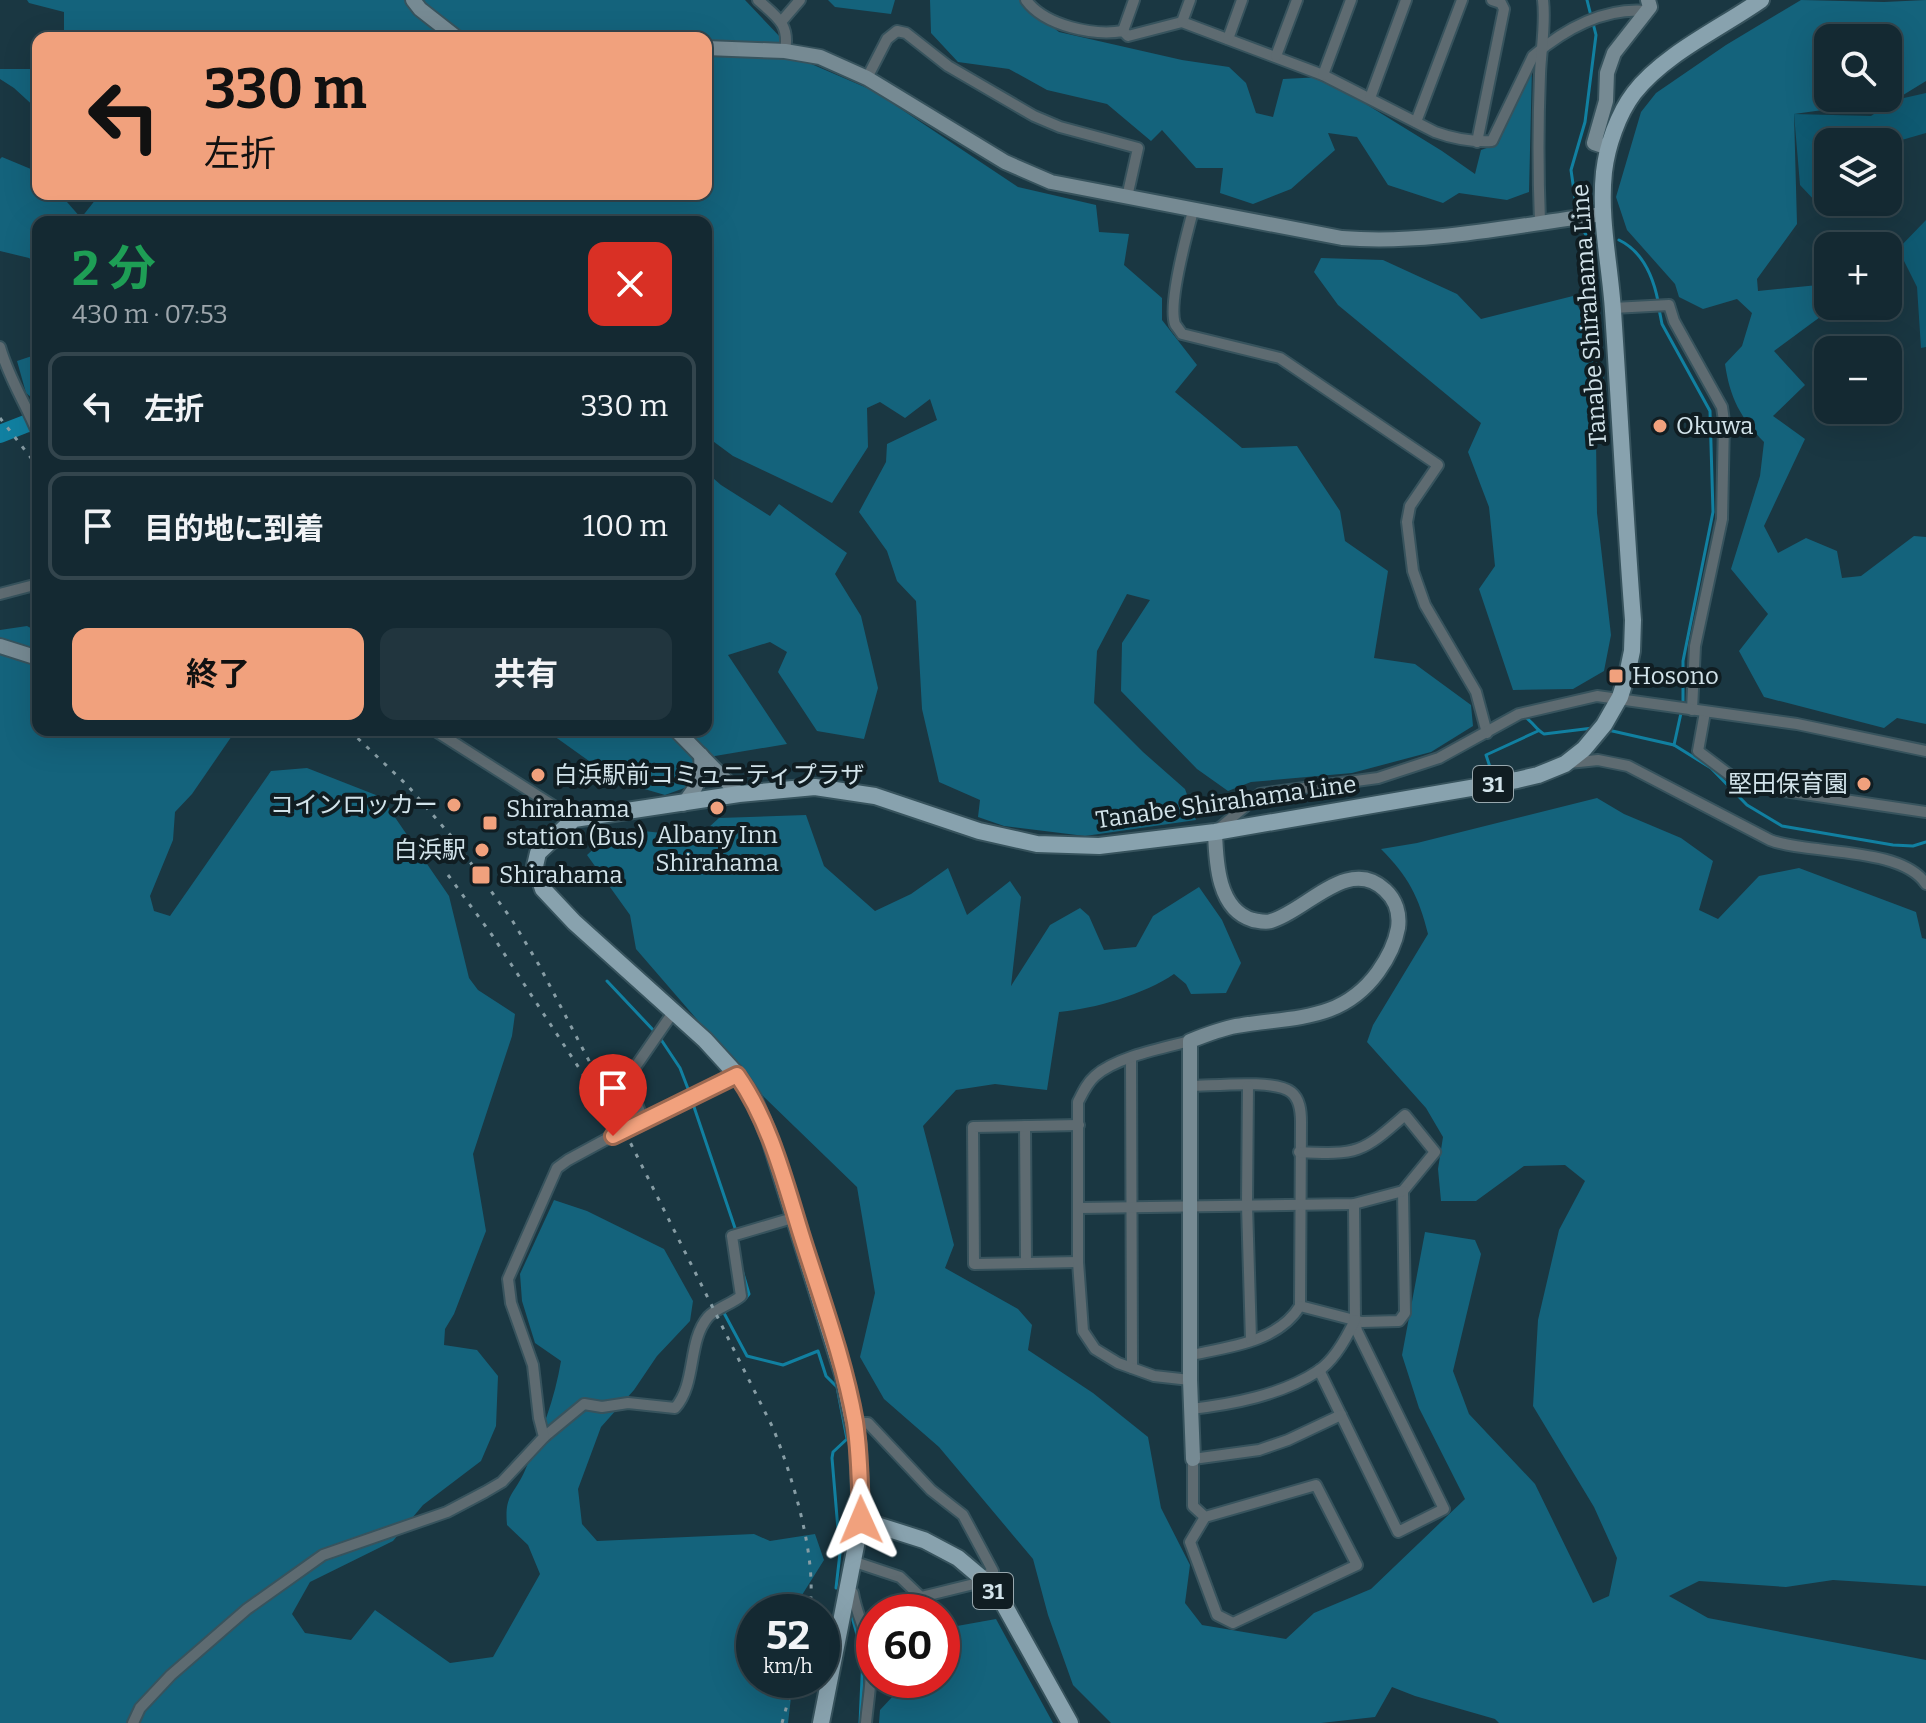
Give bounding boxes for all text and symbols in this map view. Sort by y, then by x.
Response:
map controls [1814,24,1902,424]
button: search [1814,24,1902,112]
text: 330 m [204,56,367,123]
icon: left [72,64,176,168]
button: layers [1814,128,1902,216]
text: 左折 [204,132,276,176]
street label: Tanabe Shirahama Line [1566,183,1612,447]
button: + [1814,232,1902,320]
text: 2 分 [72,240,156,298]
button: close [588,242,672,326]
text: 430 m · 07:53 [72,299,228,330]
button: − [1814,336,1902,424]
icon: left [76,384,120,428]
text: 330 m [581,388,668,424]
text: 左折 [144,391,204,427]
place label: Okuwa [1676,412,1753,440]
marker: Okuwa [1651,417,1669,435]
icon: arrive [76,504,120,548]
text: 100 m [583,508,668,544]
text: 目的地に到着 [144,511,324,547]
button: 終了 [72,628,364,720]
button: 共有 [380,628,672,720]
place label: Hosono [1632,662,1719,690]
marker: Hosono [1607,667,1625,685]
place label: 白浜駅前コミュニティプラザ [554,761,865,789]
marker: 白浜駅前コミュニティプラザ [529,766,547,784]
road number: 31 [1473,766,1513,802]
street label: Tanabe Shirahama Line [1094,770,1358,834]
place label: 堅田保育園 [1728,770,1848,798]
marker: 堅田保育園 [1855,775,1873,793]
place label: コインロッカー [270,791,438,819]
place label: Shirahama station (Bus) [506,795,645,851]
marker: コインロッカー [445,796,463,814]
marker: Albany Inn Shirahama [708,799,726,817]
marker: Shirahama station (Bus) [481,814,499,832]
place label: Albany Inn Shirahama [655,821,779,877]
place label: 白浜駅 [394,836,466,864]
marker: 白浜駅 [473,841,491,859]
place label: Shirahama [499,861,623,889]
marker: Shirahama [470,864,492,886]
pin [579,1054,647,1136]
icon: arrive [591,1066,635,1110]
position arrow [819,1478,903,1562]
road number: 31 [973,1573,1013,1609]
speed limit sign: 60 [856,1594,960,1698]
text: 52 [766,1612,810,1660]
text: km/h [763,1654,813,1678]

